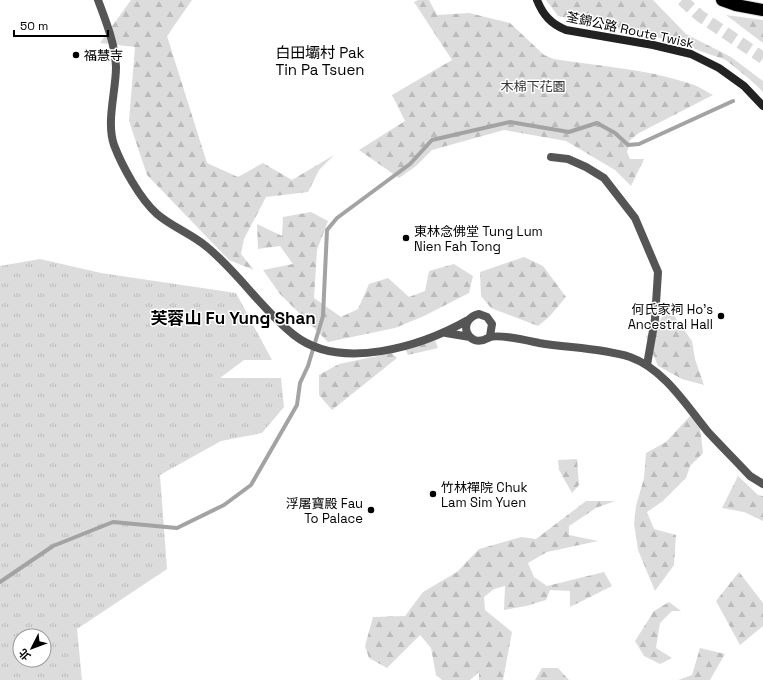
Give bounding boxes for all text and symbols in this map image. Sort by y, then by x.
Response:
street label: 荃錦公路 Route Twisk [565,8,695,52]
scale bar [14,12,108,38]
text: 50 m [20,18,48,34]
district label: 白田壩村 Pak Tin Pa Tsuen [275,43,365,79]
place label: 福慧寺 [84,47,123,64]
marker: 福慧寺 [71,50,81,60]
park label: 木棉下花園 [500,78,566,95]
place label: 東林念佛堂 Tung Lum Nien Fah Tong [414,223,543,255]
marker: 東林念佛堂 Tung Lum Nien Fah Tong [401,233,411,243]
place label: 何氏家祠 Ho's Ancestral Hall [628,301,713,333]
district label: 芙蓉山 Fu Yung Shan [150,307,316,329]
marker: 何氏家祠 Ho's Ancestral Hall [716,311,726,321]
place label: 竹林禪院 Chuk Lam Sim Yuen [441,479,528,511]
marker: 竹林禪院 Chuk Lam Sim Yuen [428,489,438,499]
place label: 浮屠寶殿 Fau To Palace [285,495,363,527]
marker: 浮屠寶殿 Fau To Palace [366,505,376,515]
north arrow [12,628,52,668]
text: 北 [16,646,33,663]

